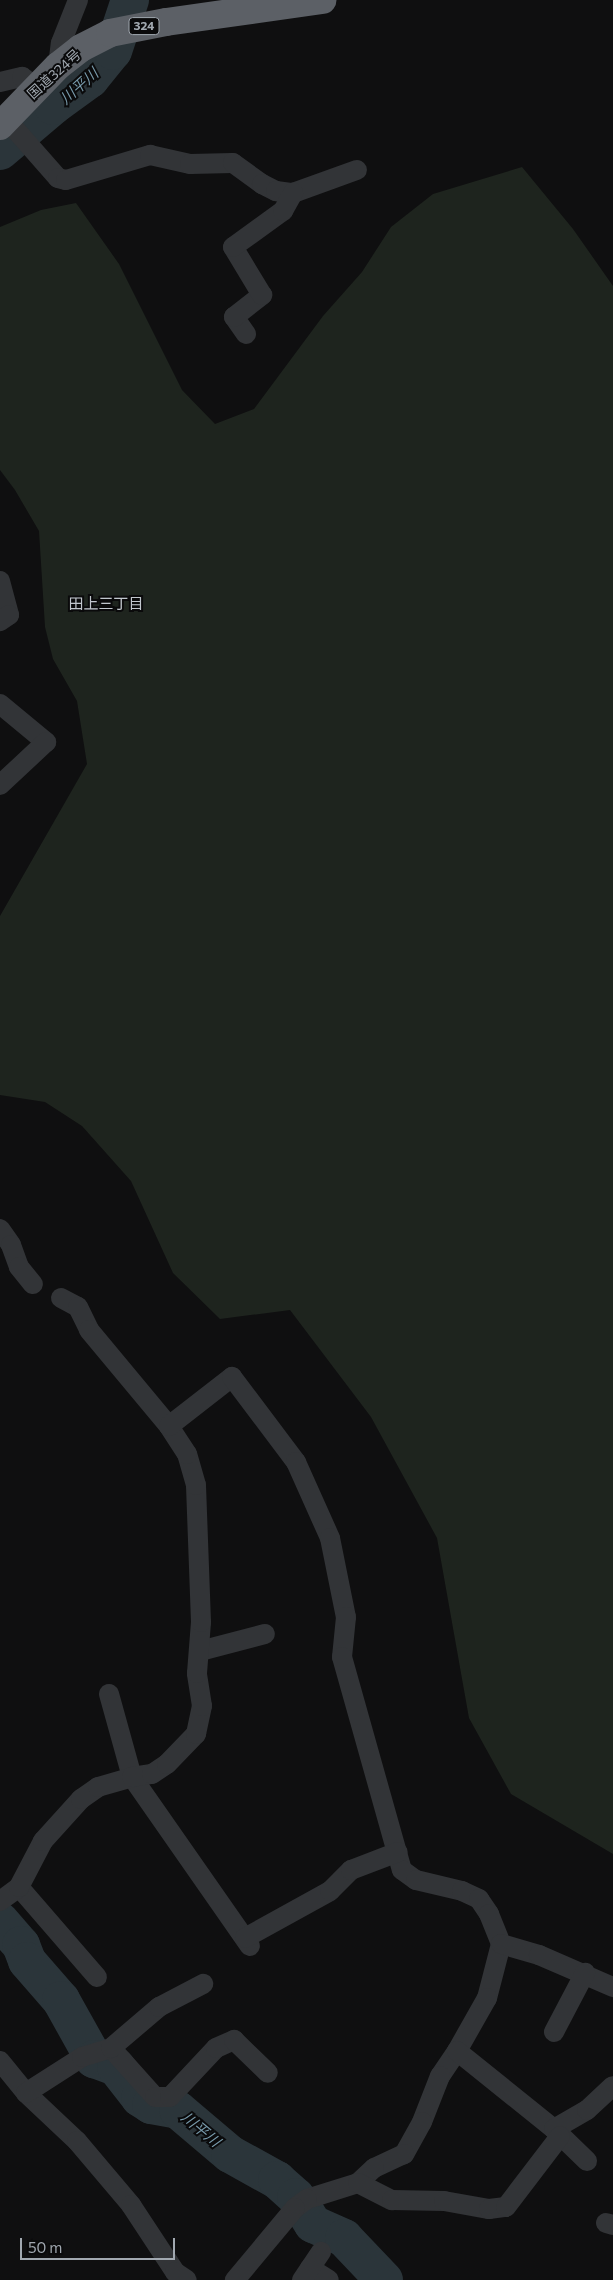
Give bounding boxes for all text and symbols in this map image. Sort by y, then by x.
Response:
road number: 324 [128,16,160,36]
street label: 国道324号 [24,46,84,102]
water label: 川平川 [56,64,102,108]
district label: 田上三丁目 [69,595,143,613]
water label: 川平川 [178,2108,224,2150]
scale bar [22,2228,178,2260]
text: 50 m [28,2238,62,2256]

